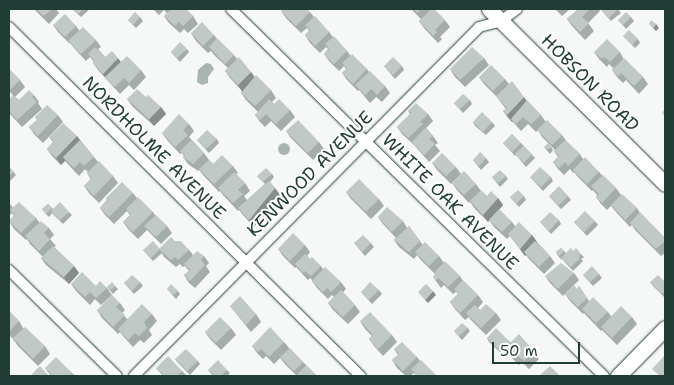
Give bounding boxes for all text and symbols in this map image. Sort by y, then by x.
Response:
street label: HOBSON ROAD [537,30,643,136]
street label: NORDHOLME AVENUE [78,72,230,224]
street label: KENWOOD AVENUE [243,107,377,241]
street label: WHITE OAK AVENUE [377,129,523,275]
scale bar [494,332,582,364]
text: 50 m [500,341,538,361]

